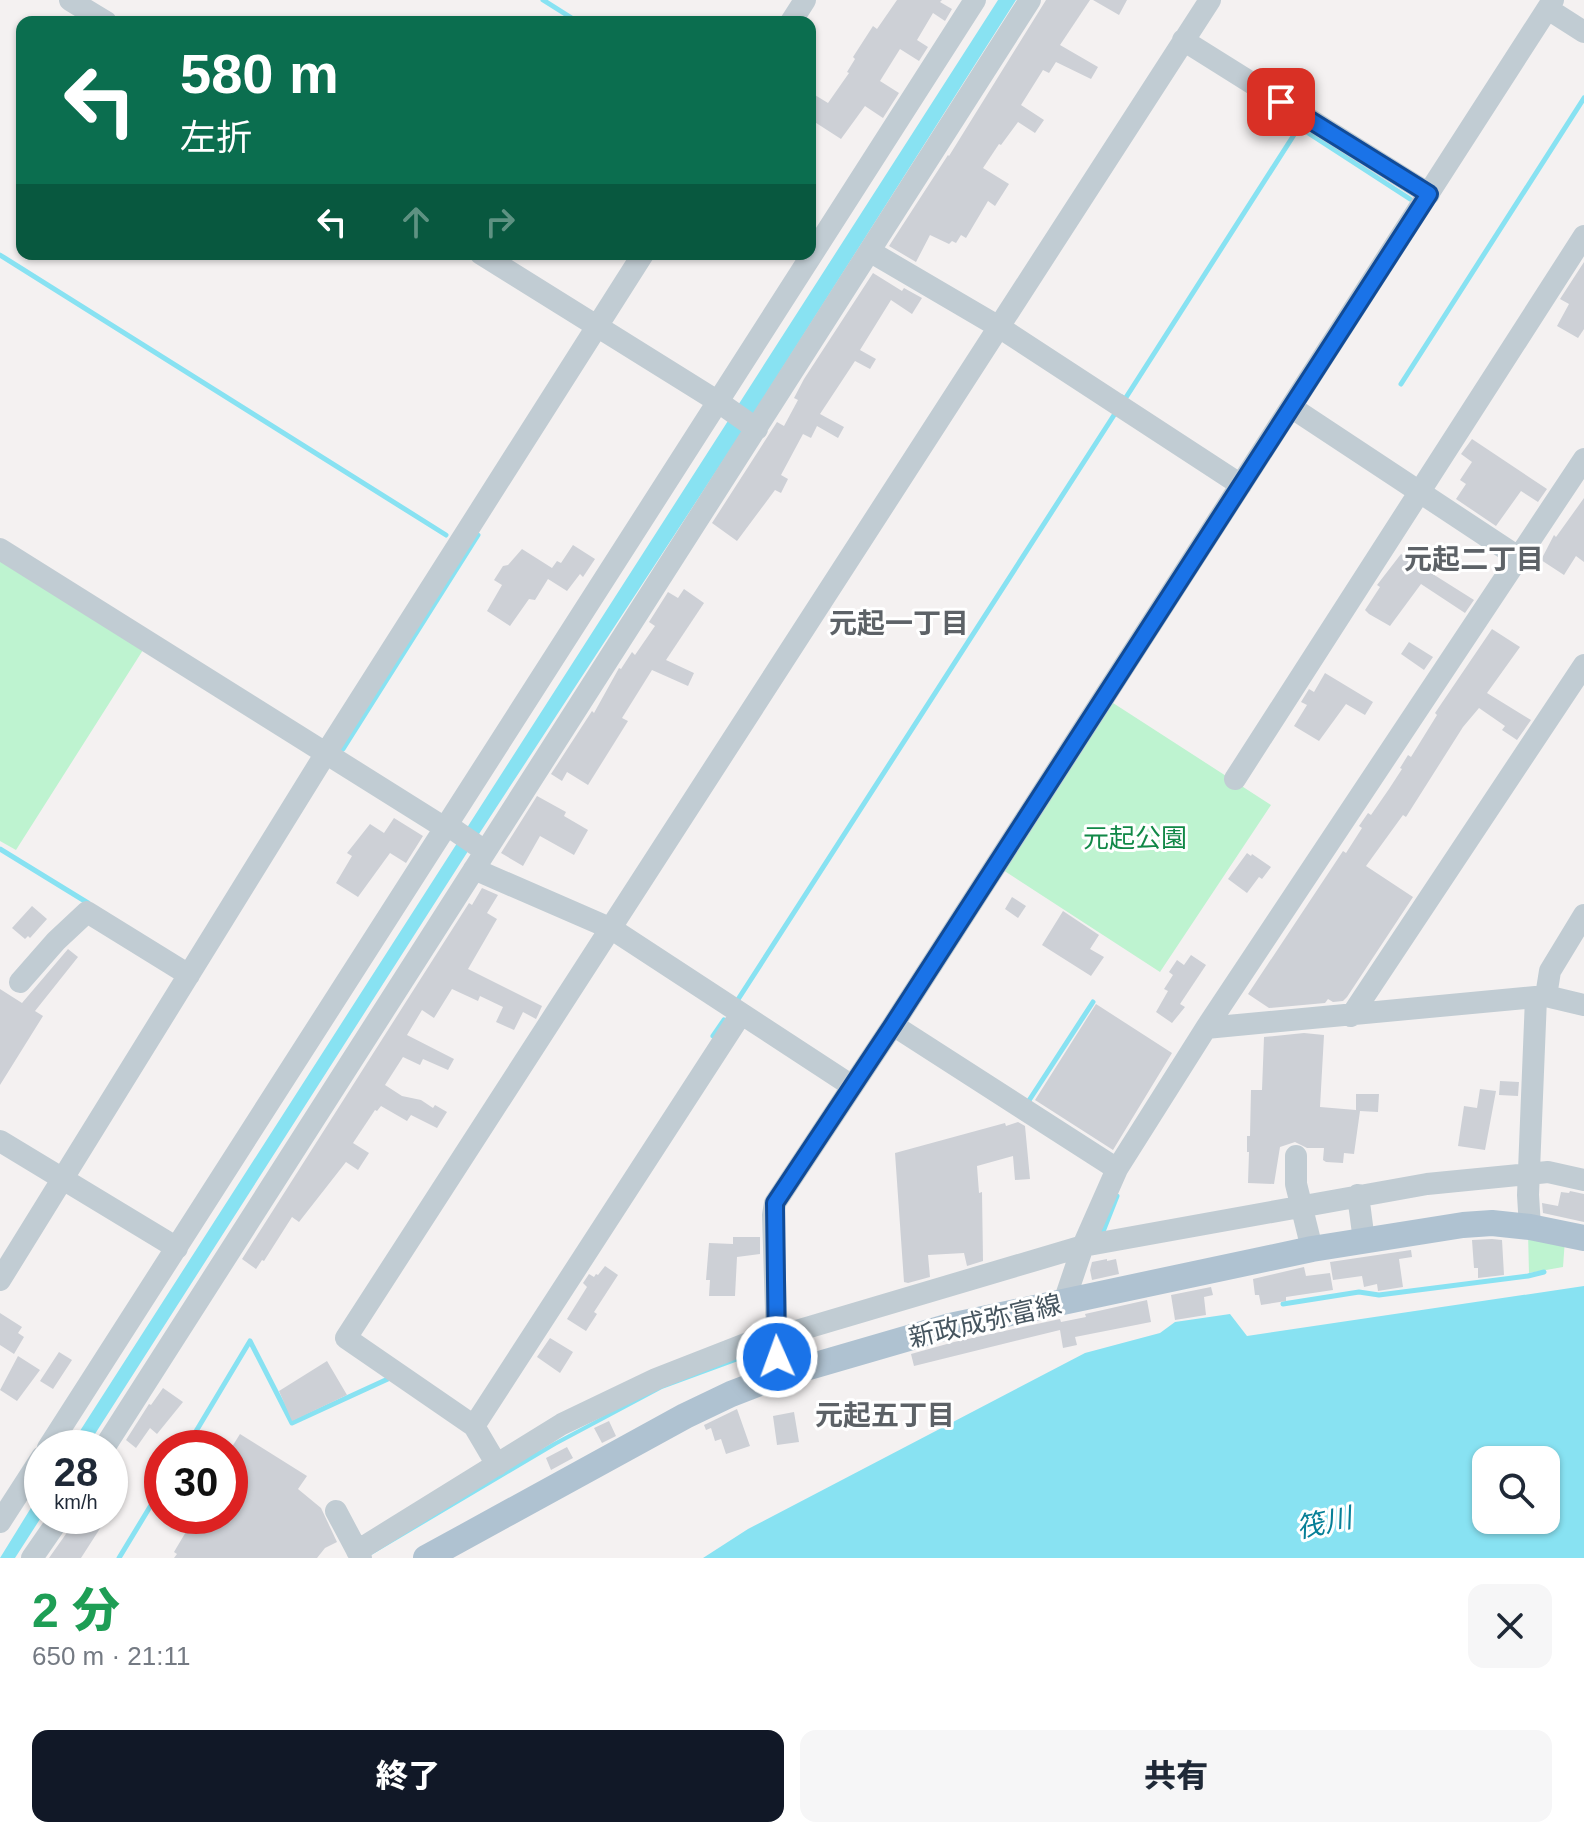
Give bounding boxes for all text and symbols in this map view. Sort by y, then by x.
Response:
text: 580 m [180,42,339,105]
icon: left [48,48,152,152]
pin [1247,68,1315,136]
icon: arrive [1259,80,1303,124]
text: 左折 [180,117,252,158]
icon: left [310,200,354,244]
icon: ahead [394,200,438,244]
icon: right [478,200,522,244]
district label: 元起二丁目 [1404,544,1544,575]
district label: 元起一丁目 [829,608,969,639]
park label: 元起公園 [1083,823,1187,853]
street label: 新政成弥富線 [906,1289,1064,1353]
position arrow [735,1315,819,1399]
district label: 元起五丁目 [815,1400,955,1431]
speed limit sign: 30 [144,1430,248,1534]
map controls [1472,1446,1560,1534]
button: search [1472,1446,1560,1534]
text: 28 [54,1450,98,1494]
text: km/h [54,1491,98,1513]
water label: 筏川 [1293,1501,1358,1544]
text: 2 分 [32,1584,120,1637]
button: close [1468,1584,1552,1668]
text: 650 m · 21:11 [32,1641,191,1671]
button: 終了 [32,1730,784,1822]
button: 共有 [800,1730,1552,1822]

